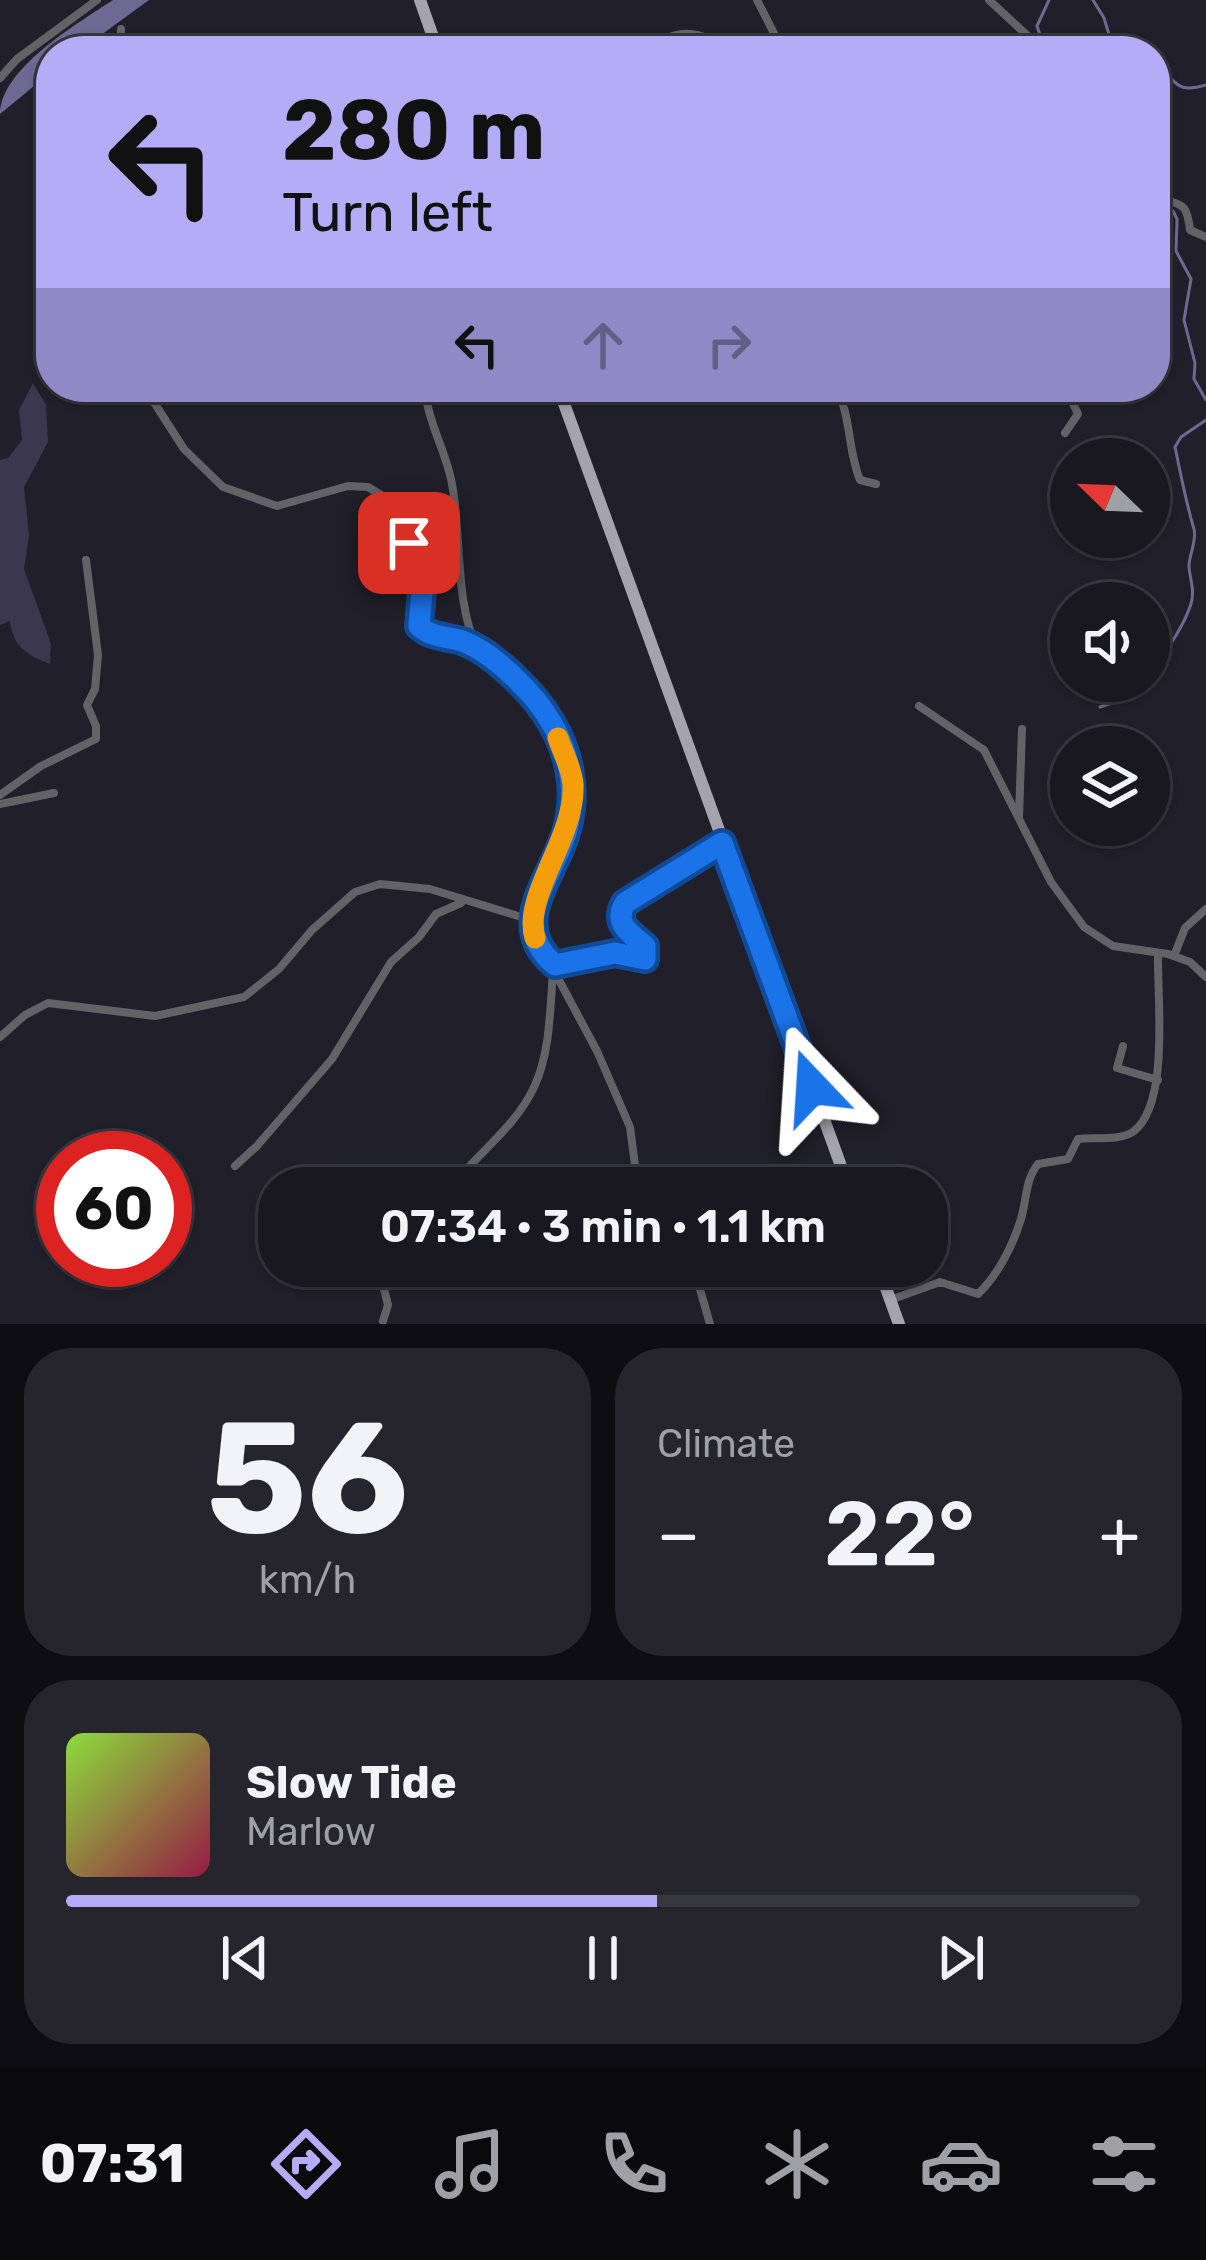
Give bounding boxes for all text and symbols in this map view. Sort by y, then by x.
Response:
text: 280 m [282,80,545,180]
icon: left [84,84,240,240]
text: Turn left [282,181,493,245]
icon: left [444,312,510,378]
icon: ahead [570,312,636,378]
icon: right [696,312,762,378]
north arrow [1050,438,1170,558]
map controls [1050,438,1170,846]
pin [358,492,460,594]
icon: arrive [376,510,442,576]
button: sound [1050,582,1170,702]
button: layers [1050,726,1170,846]
position arrow [749,1024,875,1150]
speed limit sign: 60 [36,1131,192,1287]
text: 07:34 · 3 min · 1.1 km [380,1200,826,1253]
text: 56 [206,1386,409,1571]
text: Climate [657,1421,795,1467]
text: 22° [824,1481,975,1588]
text: − [657,1495,700,1574]
text: + [1099,1495,1140,1574]
text: km/h [259,1557,356,1603]
text: Slow Tide [246,1756,457,1809]
text: Marlow [246,1809,376,1855]
icon: previous [212,1925,278,1991]
icon: pause [570,1925,636,1991]
icon: next [928,1925,994,1991]
icon: directions [264,2122,348,2206]
icon: music [428,2122,512,2206]
icon: phone [592,2122,676,2206]
icon: climate [755,2122,839,2206]
icon: car [919,2122,1003,2206]
icon: filters [1082,2122,1166,2206]
text: 07:31 [40,2132,185,2196]

